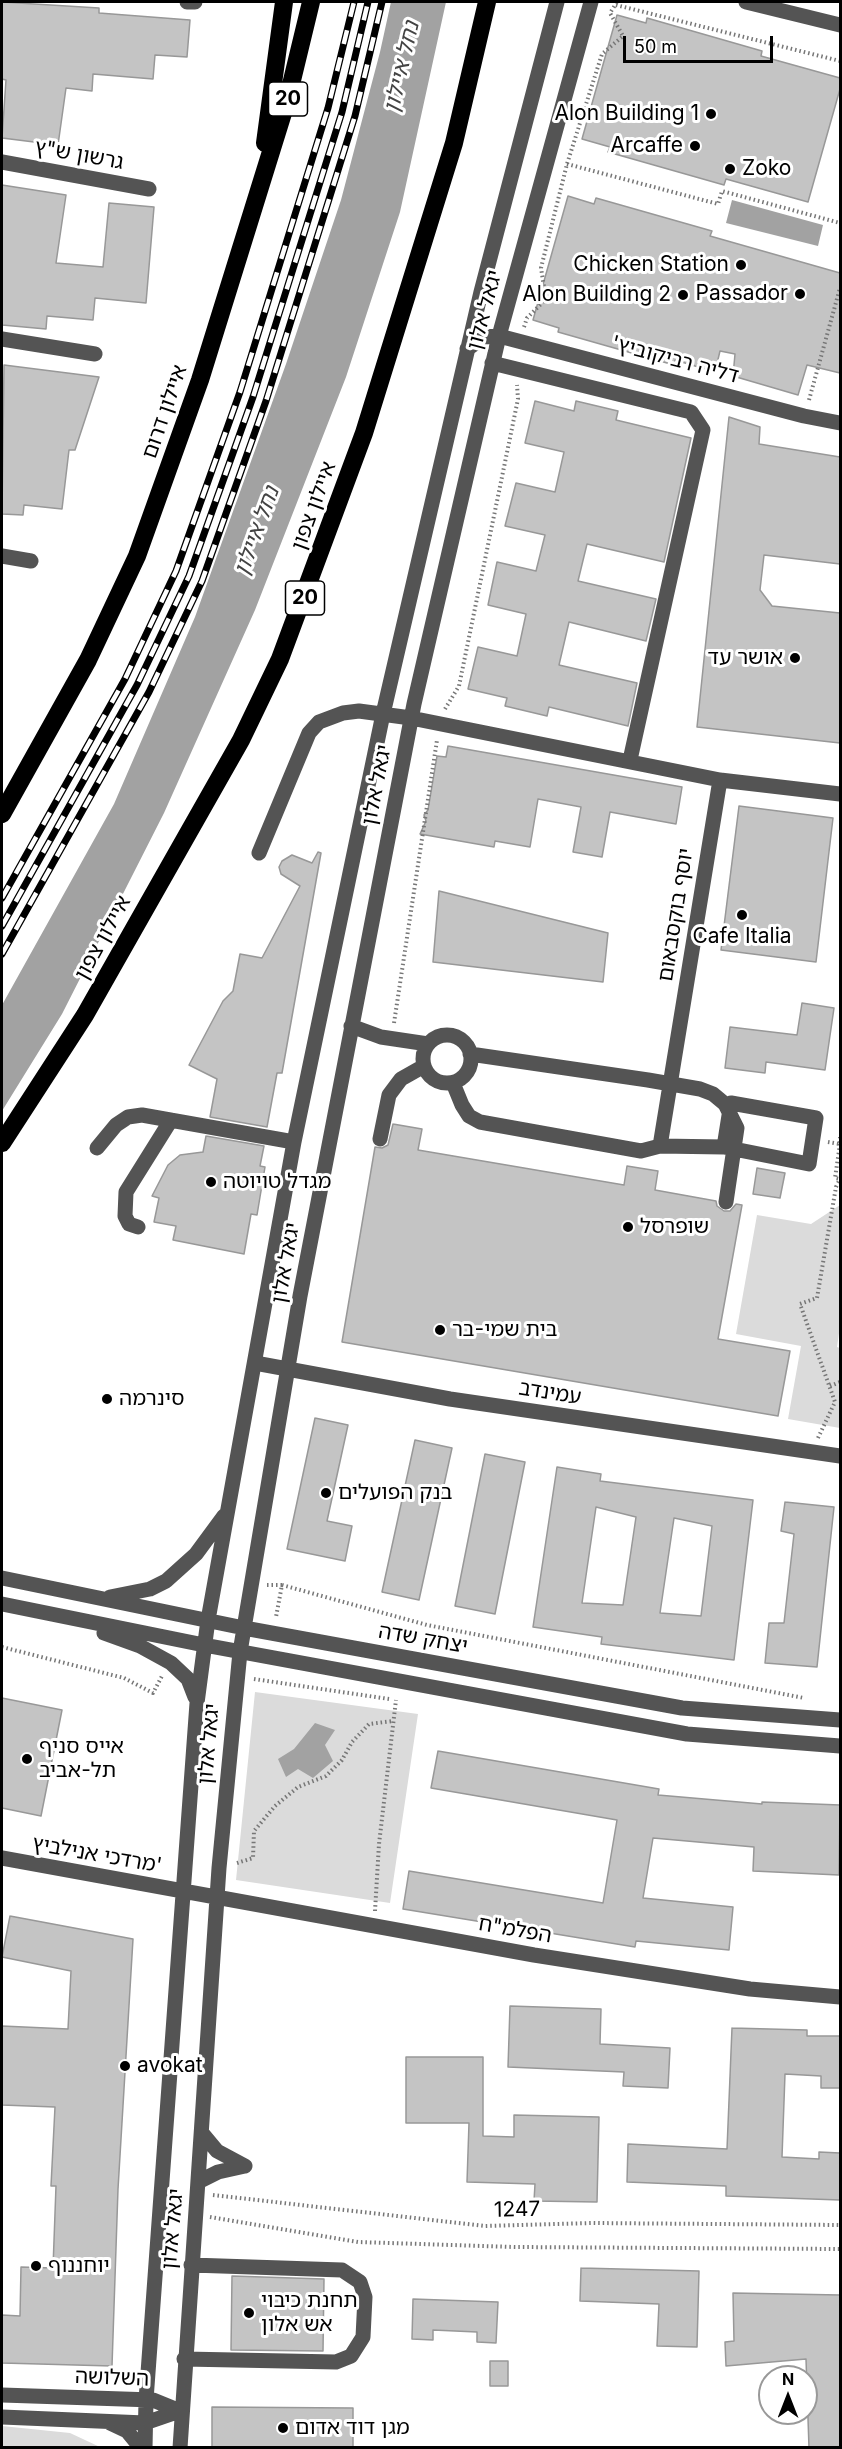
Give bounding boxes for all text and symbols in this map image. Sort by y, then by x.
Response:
water label: נחל איילון [379,19,425,115]
scale bar [626,24,776,62]
text: 50 m [634,36,677,57]
road number: 20 [268,82,308,116]
place label: Alon Building 1 [555,101,699,127]
marker: Alon Building 1 [704,107,718,121]
place label: Arcaffe [611,133,683,159]
street label: גרשון ש"ץ [33,135,125,175]
marker: Arcaffe [688,139,702,153]
place label: Zoko [742,156,791,182]
marker: Zoko [723,162,737,176]
place label: Chicken Station [573,252,729,278]
marker: Chicken Station [734,258,748,272]
street label: יגאל אלון [462,267,508,353]
place label: Passador [695,281,788,307]
place label: Alon Building 2 [522,282,671,308]
marker: Passador [793,287,807,301]
marker: Alon Building 2 [676,288,690,302]
street label: 'דליה רביקוביץ [609,331,741,389]
street label: איילון דרום [137,362,193,462]
street label: איילון צפון [286,458,342,554]
water label: נחל איילון [229,483,285,579]
road number: 20 [286,581,324,615]
place label: אושר עד [708,645,783,671]
marker: אושר עד [788,651,802,665]
street label: יגאל אלון [357,743,397,827]
street label: יוסף בוקסבאום [653,846,699,984]
street label: איילון צפון [70,892,136,984]
marker: Cafe Italia [735,908,749,922]
place label: Cafe Italia [692,924,792,950]
place label: מגדל טויוטה [223,1169,331,1195]
marker: מגדל טויוטה [204,1175,218,1189]
place label: שופרסל [640,1214,709,1240]
marker: שופרסל [621,1220,635,1234]
street label: יגאל אלון [267,1221,305,1305]
place label: בית שמי-בר [452,1317,558,1343]
marker: בית שמי-בר [433,1323,447,1337]
street label: עמינדב [517,1376,583,1410]
place label: סינרמה [119,1386,185,1412]
marker: סינרמה [100,1392,114,1406]
place label: בנק הפועלים [338,1480,452,1506]
marker: בנק הפועלים [319,1486,333,1500]
street label: יצחק שדה [376,1619,470,1659]
street label: יגאל אלון [193,1702,225,1786]
place label: אייס סניף תל-אביב [39,1734,124,1784]
marker: אייס סניף תל-אביב [20,1752,34,1766]
street label: מרדכי אנילביץ' [30,1831,164,1879]
street label: הפלמ"ח [476,1911,554,1949]
place label: avokat [137,2053,203,2079]
marker: avokat [118,2059,132,2073]
street label: יגאל אלון [157,2187,189,2271]
street label: 1247 [494,2197,540,2223]
place label: יוחננוף [48,2253,110,2279]
marker: יוחננוף [29,2259,43,2273]
place label: תחנת כיבוי אש אלון [261,2288,358,2338]
marker: תחנת כיבוי אש אלון [242,2306,256,2320]
street label: השלושה [74,2364,150,2392]
north arrow [758,2365,818,2425]
text: N [782,2369,794,2389]
place label: מגן דוד אדום [295,2415,410,2441]
marker: מגן דוד אדום [276,2421,290,2435]

